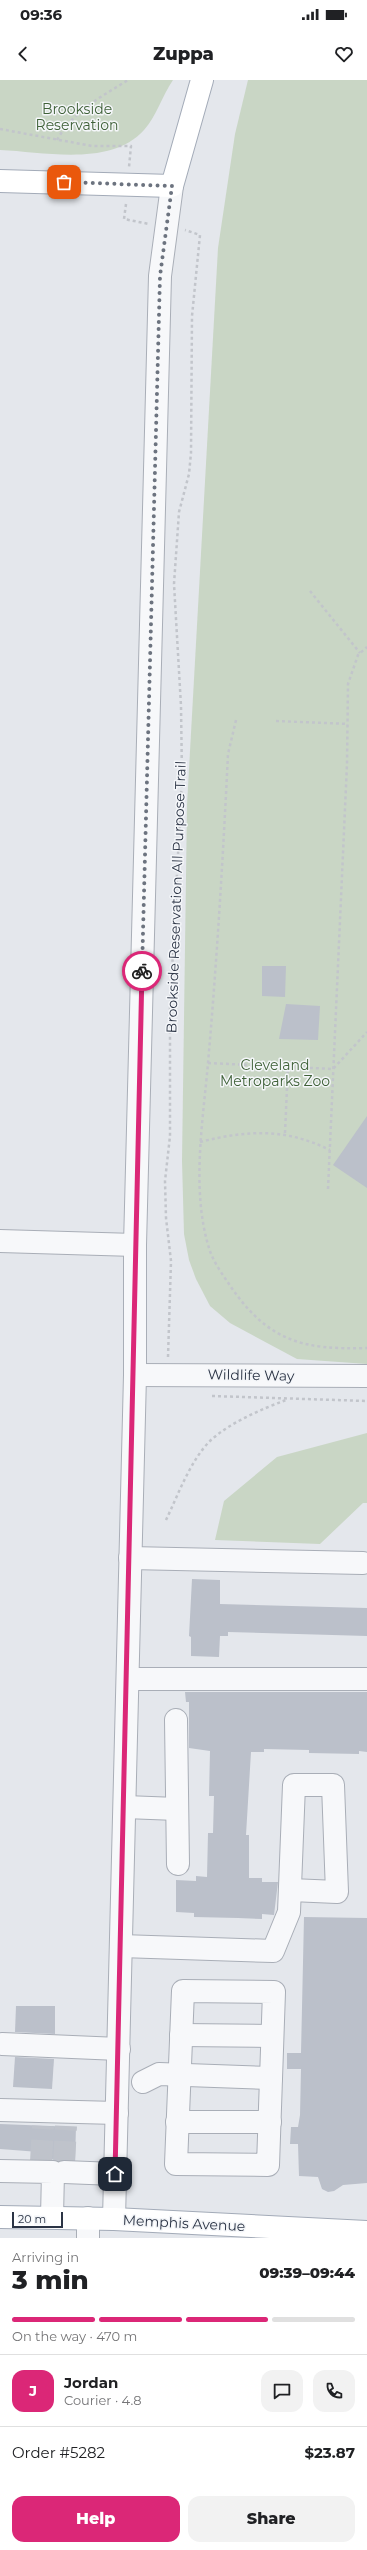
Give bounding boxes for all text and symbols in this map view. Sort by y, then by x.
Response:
text: 09:36 [20,5,62,24]
icon: back [12,43,34,65]
text: Zuppa [153,43,214,65]
icon: heart [333,43,355,65]
park label: Brookside Reservation [36,100,118,134]
pin [47,165,81,199]
icon: bag [53,171,75,193]
street label: Brookside Reservation All Purpose Trail [162,760,190,1034]
courier [122,951,162,991]
icon: bike [131,960,153,982]
park label: Cleveland Metroparks Zoo [220,1056,330,1090]
street label: Wildlife Way [207,1365,295,1385]
pin [98,2157,132,2191]
icon: home [104,2163,126,2185]
scale bar [12,2210,63,2229]
street label: Memphis Avenue [122,2211,246,2235]
text: 20 m [18,2212,46,2226]
text: Arriving in [12,2249,79,2265]
text: 09:39–09:44 [259,2263,355,2282]
text: 3 min [12,2264,89,2296]
text: On the way · 470 m [12,2328,137,2344]
button: chat [261,2370,303,2412]
button: phone [313,2370,355,2412]
text: Jordan [64,2373,118,2392]
text: J [29,2381,37,2400]
text: Courier · 4.8 [64,2392,142,2408]
text: Order #5282 [12,2443,105,2462]
text: $23.87 [304,2443,355,2462]
button: Help [12,2496,180,2542]
button: Share [188,2496,355,2542]

